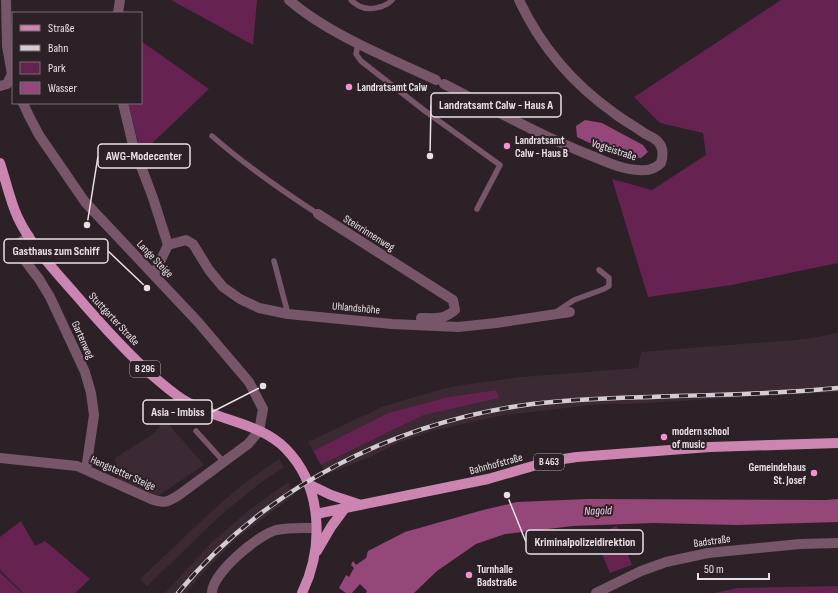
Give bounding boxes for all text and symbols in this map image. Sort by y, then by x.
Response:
legend [12,12,142,104]
text: Straße [48,21,75,36]
text: Bahn [48,41,68,56]
text: Park [48,61,66,76]
text: Wasser [48,81,77,96]
place label: Landratsamt Calw [357,81,428,94]
marker: Landratsamt Calw [344,82,354,92]
callout: Landratsamt Calw - Haus A [431,93,561,117]
text: Landratsamt Calw - Haus A [439,98,553,113]
place label: Landratsamt Calw - Haus B [515,134,568,160]
street label: Vogteistraße [590,137,638,163]
marker: Landratsamt Calw - Haus B [502,141,512,151]
callout: AWG-Modecenter [98,144,190,168]
text: AWG-Modecenter [105,149,182,164]
street label: Steinrinnenweg [341,212,397,254]
street label: Lange Steige [134,238,176,280]
callout: Gasthaus zum Schiff [4,239,108,263]
text: Gasthaus zum Schiff [12,244,100,259]
street label: Stuttgarter Straße [86,290,142,348]
street label: Uhlandshöhe [331,299,381,317]
street label: Gartenweg [69,319,97,362]
road number: B 296 [130,361,160,377]
callout: Asia - Imbiss [143,400,212,424]
text: Asia - Imbiss [150,405,205,420]
place label: modern school of music [672,425,729,451]
marker: modern school of music [659,432,669,442]
street label: Bahnhofstraße [468,451,524,477]
street label: Hengstetter Steige [88,453,158,493]
road number: B 463 [534,454,564,470]
place label: Gemeindehaus St. Josef [748,461,807,487]
marker: Gemeindehaus St. Josef [809,468,819,478]
water label: Nagold [584,503,613,519]
callout: Kriminalpolizeidirektion [526,530,643,554]
street label: Badstraße [693,532,731,550]
text: Kriminalpolizeidirektion [535,535,635,550]
scale bar [698,555,769,581]
text: 50 m [704,562,724,577]
place label: Turnhalle Badstraße [477,563,517,589]
marker: Turnhalle Badstraße [464,570,474,580]

